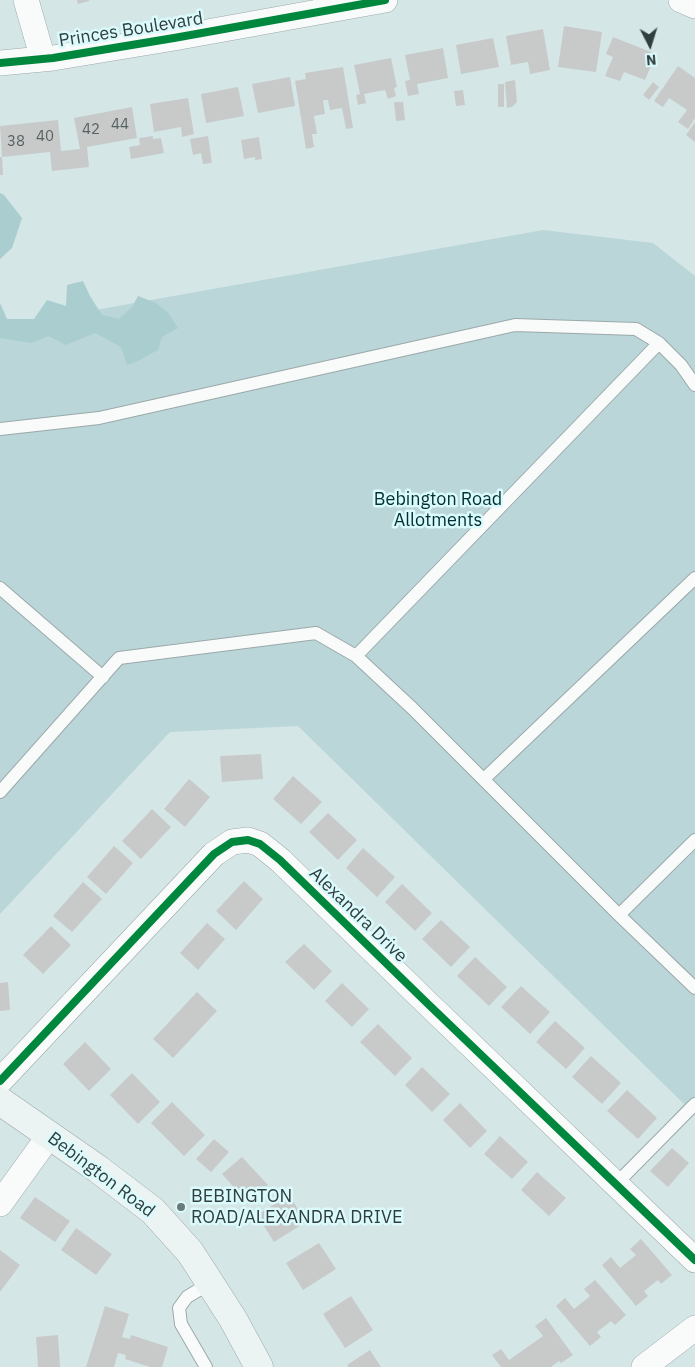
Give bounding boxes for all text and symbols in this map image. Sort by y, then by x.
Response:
street label: Princes Boulevard [57,8,205,52]
north arrow [625,20,675,70]
text: N [645,51,657,69]
house number: 44 [111,116,129,134]
house number: 42 [82,121,100,139]
house number: 40 [36,128,54,146]
house number: 38 [7,133,25,151]
park label: Bebington Road Allotments [374,489,502,532]
street label: Alexandra Drive [305,863,411,967]
street label: Bebington Road [43,1128,159,1222]
place label: BEBINGTON ROAD/ALEXANDRA DRIVE [191,1186,402,1228]
marker: BEBINGTON ROAD/ALEXANDRA DRIVE [175,1201,187,1213]

